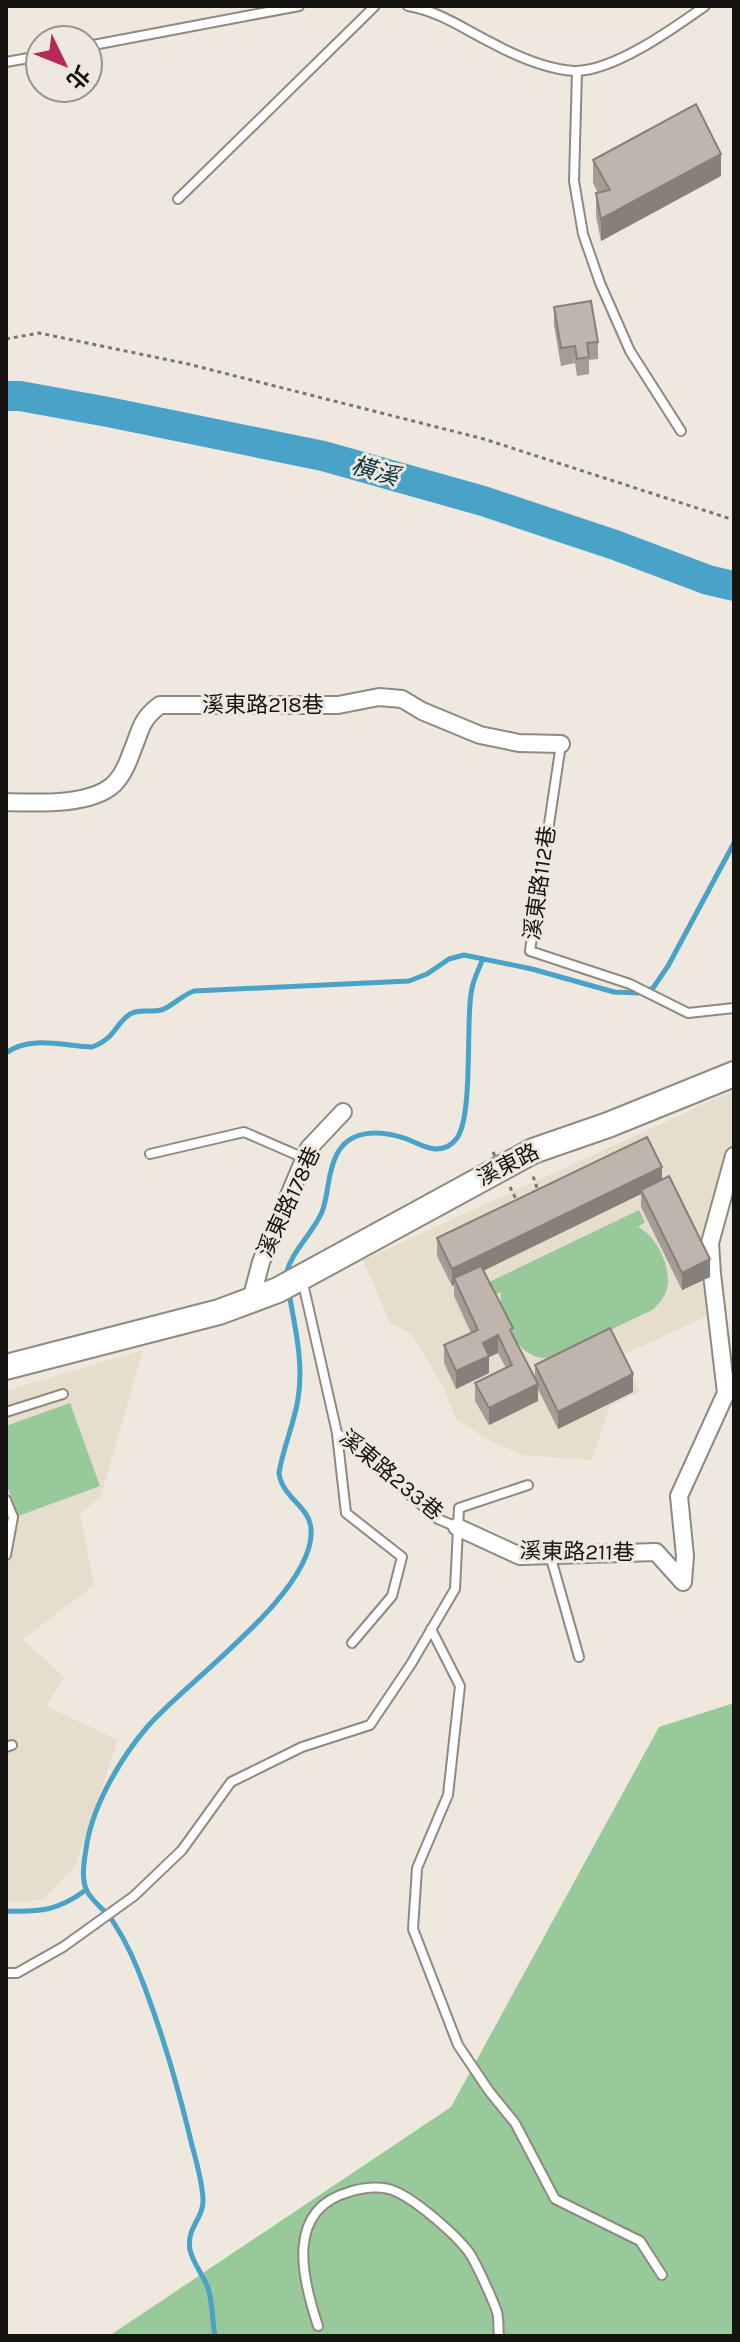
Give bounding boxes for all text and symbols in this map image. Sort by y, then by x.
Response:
north arrow [24,24,104,104]
text: 北 [61,60,95,94]
water label: 橫溪 [348,451,405,492]
street label: 溪東路218巷 [202,692,324,718]
street label: 溪東路112巷 [519,824,561,942]
street label: 溪東路 [473,1138,543,1192]
street label: 溪東路178巷 [252,1143,326,1261]
street label: 溪東路233巷 [334,1424,448,1526]
street label: 溪東路211巷 [519,1538,635,1566]

